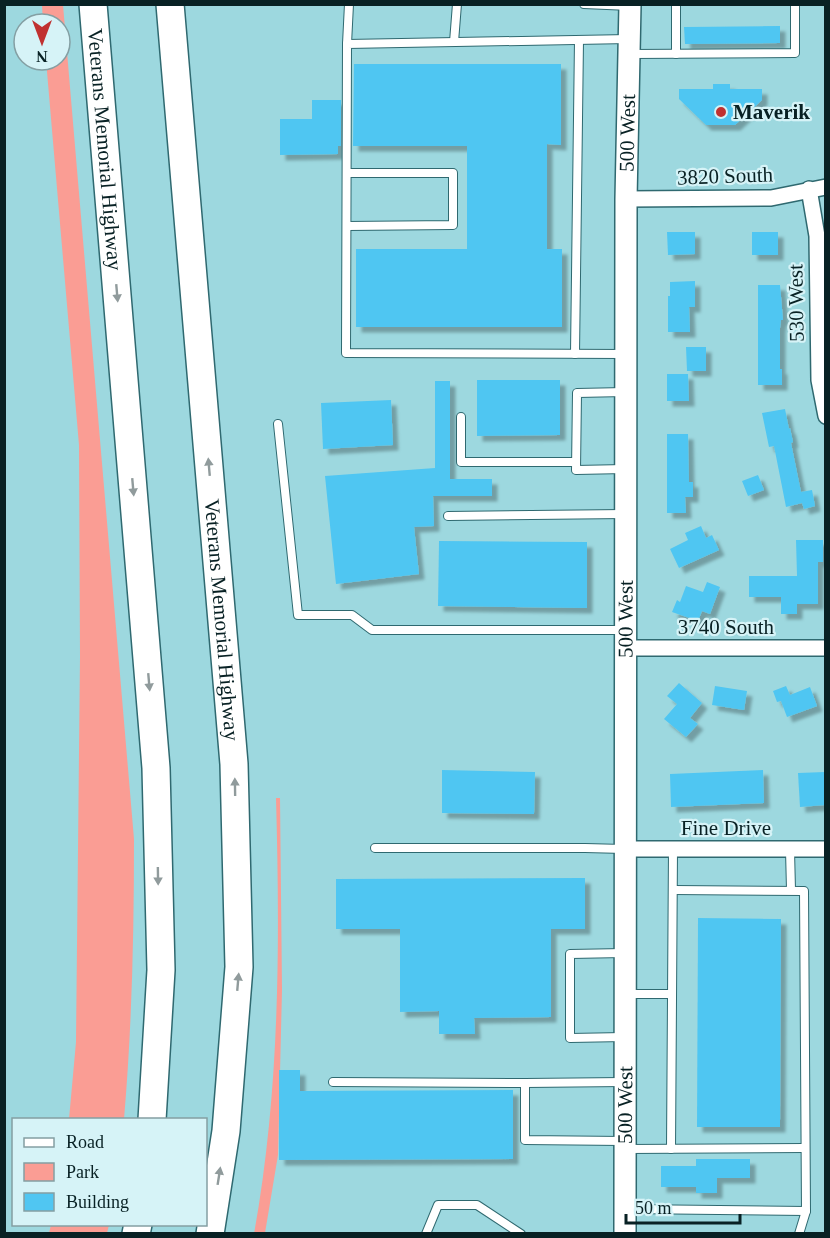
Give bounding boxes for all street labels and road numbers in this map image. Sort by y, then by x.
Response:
street label: Veterans Memorial Highway [83,28,127,272]
street label: 500 West [615,94,640,172]
street label: 3820 South [676,162,774,190]
street label: 530 West [783,264,809,342]
street label: Veterans Memorial Highway [200,498,244,742]
street label: 500 West [614,580,638,658]
street label: 3740 South [678,615,775,639]
street label: Fine Drive [681,816,771,840]
street label: 500 West [613,1066,637,1144]

